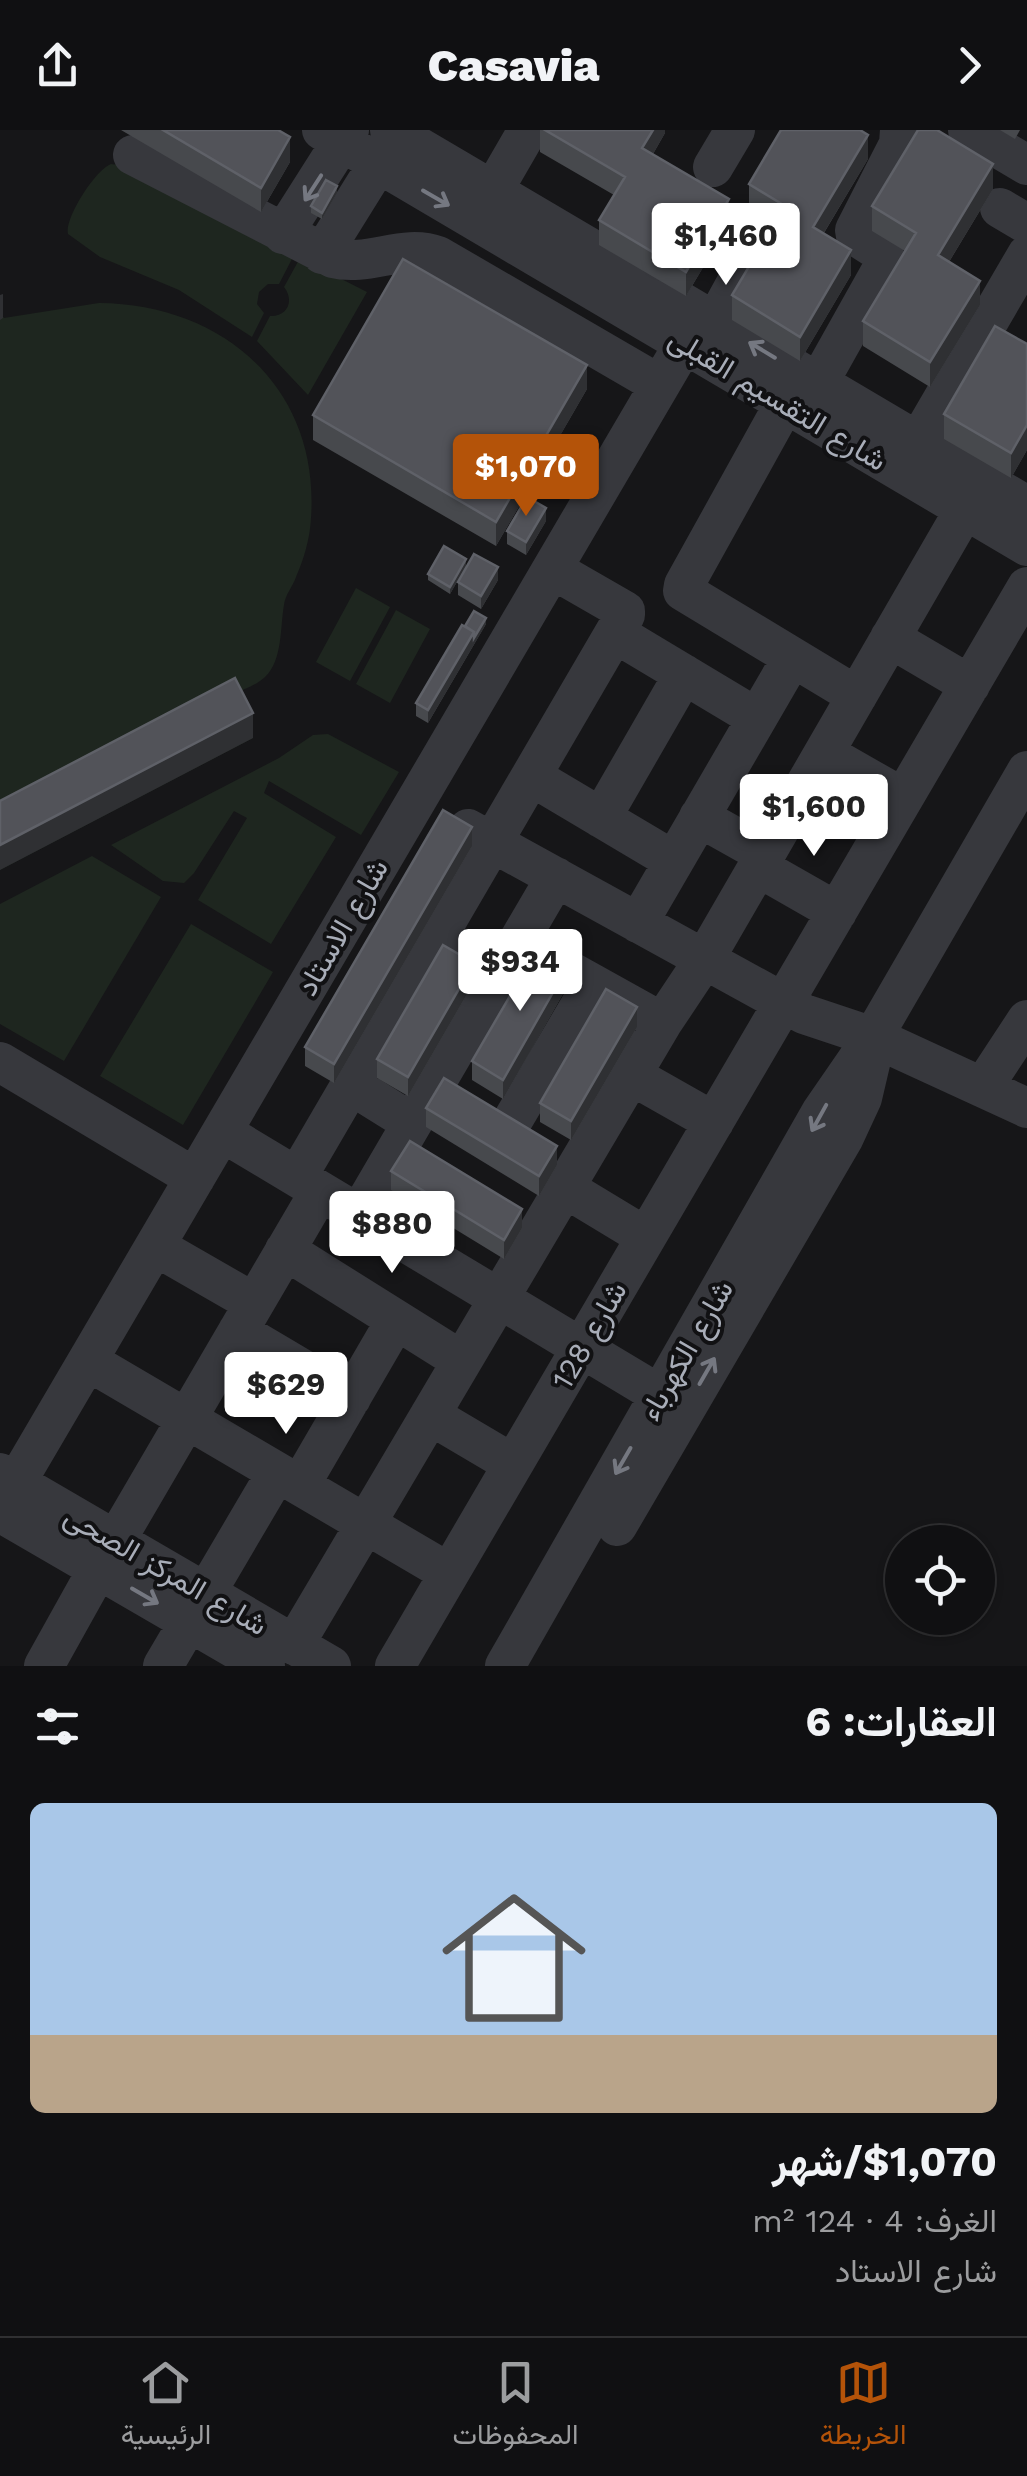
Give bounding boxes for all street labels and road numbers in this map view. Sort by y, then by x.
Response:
street label: شارع التقسيم القبلى [661,320,893,480]
street label: شارع الاستاد [289,852,398,1003]
street label: شارع الكهرباء [632,1274,743,1428]
street label: شارع 128 [544,1275,636,1396]
street label: شارع المركز الصحى [57,1498,274,1645]

